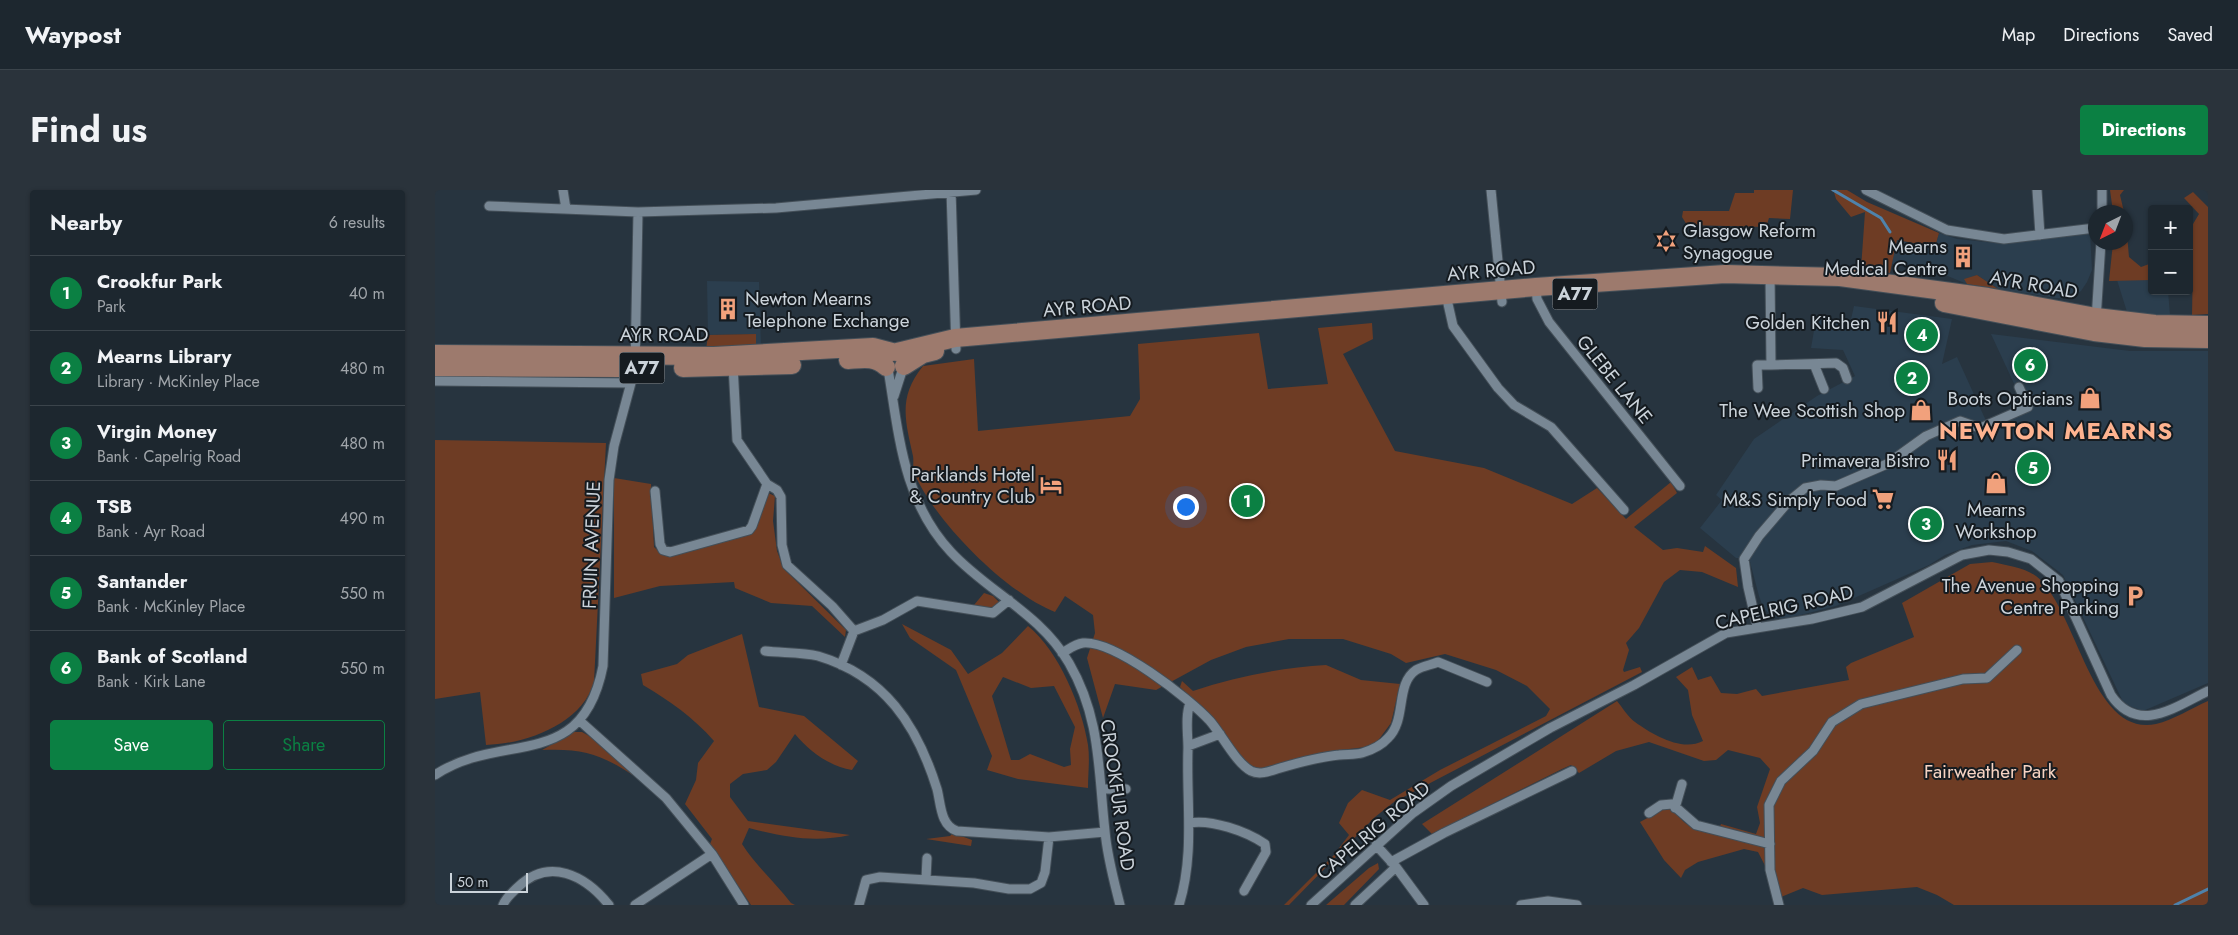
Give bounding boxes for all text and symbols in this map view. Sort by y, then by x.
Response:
text: Waypost [25,17,121,52]
text: Map [2002,22,2035,48]
text: Directions [2063,22,2139,48]
text: Saved [2167,22,2213,48]
text: Find us [30,105,147,155]
button: Directions [2080,105,2208,155]
north arrow [2088,205,2133,250]
map controls [2148,205,2193,295]
button: + [2148,205,2193,250]
text: Nearby [50,208,122,238]
text: 6 results [329,211,385,234]
place label: Glasgow Reform Synagogue [1683,217,1816,266]
synagogue icon: Glasgow Reform Synagogue [1653,228,1679,254]
place label: Mearns Medical Centre [1824,233,1947,282]
building icon: Mearns Medical Centre [1950,244,1976,270]
button: − [2148,250,2193,295]
street label: AYR ROAD [1446,253,1537,288]
street label: AYR ROAD [1988,263,2080,306]
text: Crookfur Park [97,268,222,295]
road number: A77 [1553,278,1597,310]
text: 1 [62,282,70,305]
text: 40 m [349,282,385,305]
place label: Newton Mearns Telephone Exchange [745,285,910,334]
street label: AYR ROAD [1042,289,1133,324]
text: Park [97,295,126,318]
building icon: Newton Mearns Telephone Exchange [715,296,741,322]
place label: Golden Kitchen [1745,309,1870,336]
restaurant icon: Golden Kitchen [1874,309,1900,335]
pin: 4 [1906,316,1938,354]
street label: AYR ROAD [620,321,708,348]
street label: GLEBE LANE [1570,329,1659,430]
text: Mearns Library [97,343,231,370]
pin: 6 [2014,346,2046,384]
road number: A77 [619,352,665,384]
text: 2 [61,357,71,380]
text: 480 m [340,357,385,380]
pin: 2 [1896,359,1928,397]
text: Library · McKinley Place [97,370,260,393]
place label: Boots Opticians [1948,385,2073,412]
shop icon: Boots Opticians [2077,385,2103,411]
place label: The Wee Scottish Shop [1719,397,1905,424]
shop icon: The Wee Scottish Shop [1908,397,1934,423]
district label: NEWTON MEARNS [1939,413,2173,448]
text: Virgin Money [97,418,217,445]
text: 3 [61,432,71,455]
text: 480 m [340,432,385,455]
text: Bank · Capelrig Road [97,445,241,468]
place label: Primavera Bistro [1801,447,1930,474]
restaurant icon: Primavera Bistro [1934,447,1960,473]
pin: 5 [2017,449,2049,487]
place label: Parklands Hotel & Country Club [909,461,1035,510]
shop icon: Mearns Workshop [1983,470,2009,496]
hotel icon: Parklands Hotel & Country Club [1038,472,1064,498]
street label: FRUIN AVENUE [576,481,607,609]
pin: 1 [1231,482,1263,520]
place label: M&S Simply Food [1723,486,1867,513]
supermarket icon: M&S Simply Food [1870,486,1896,512]
text: TSB [97,493,132,520]
your location [1173,494,1199,520]
place label: Mearns Workshop [1955,496,2037,545]
pin: 3 [1910,505,1942,543]
text: 4 [60,507,72,530]
text: 490 m [340,507,385,530]
text: Bank · Ayr Road [97,520,205,543]
text: Santander [97,568,188,595]
place label: The Avenue Shopping Centre Parking [1942,572,2119,621]
street label: CAPELRIG ROAD [1712,578,1856,636]
text: 5 [61,582,71,605]
text: 550 m [340,582,385,605]
parking icon: The Avenue Shopping Centre Parking [2122,583,2148,609]
text: Bank · McKinley Place [97,595,245,618]
text: Bank of Scotland [97,643,247,670]
text: 6 [61,657,71,680]
text: 550 m [340,657,385,680]
text: Bank · Kirk Lane [97,670,206,693]
street label: CROOKFUR ROAD [1094,718,1142,873]
button: Save [50,720,213,770]
button: Share [223,720,385,770]
park label: Fairweather Park [1924,758,2057,785]
street label: CAPELRIG ROAD [1311,775,1436,886]
scale bar [450,870,527,893]
text: 50 m [457,872,488,892]

